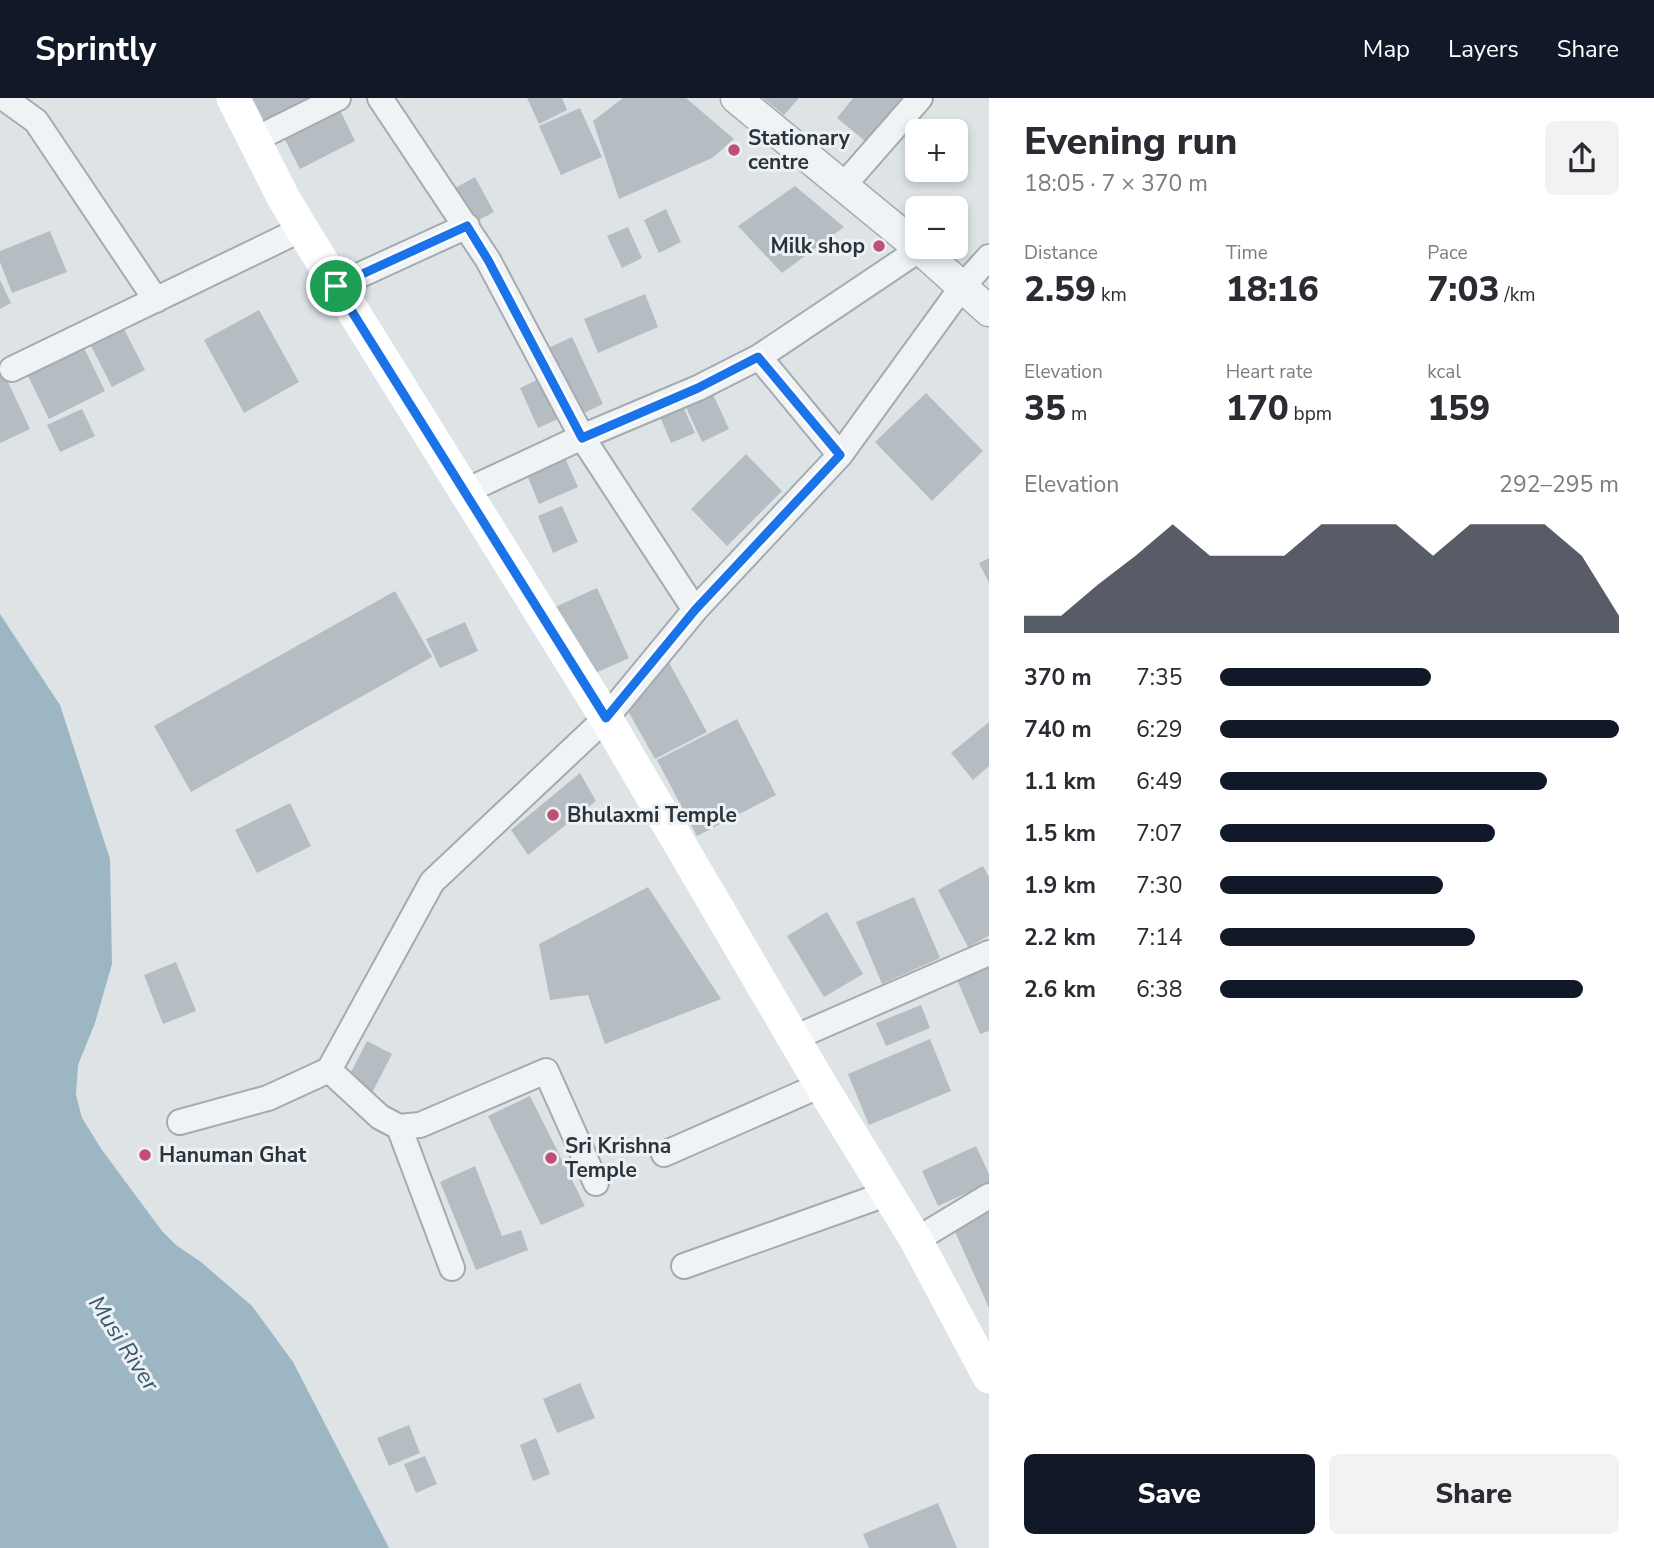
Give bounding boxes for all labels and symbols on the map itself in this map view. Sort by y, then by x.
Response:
place label: Stationary centre [748,124,851,176]
marker: Stationary centre [726,142,742,158]
place label: Milk shop [771,232,865,260]
marker: Milk shop [871,238,887,254]
pin [306,256,366,316]
place label: Bhulaxmi Temple [567,801,737,829]
marker: Bhulaxmi Temple [545,807,561,823]
place label: Sri Krishna Temple [565,1132,671,1184]
place label: Hanuman Ghat [159,1141,307,1169]
marker: Hanuman Ghat [137,1147,153,1163]
marker: Sri Krishna Temple [543,1150,559,1166]
water label: Musi River [81,1290,166,1398]

